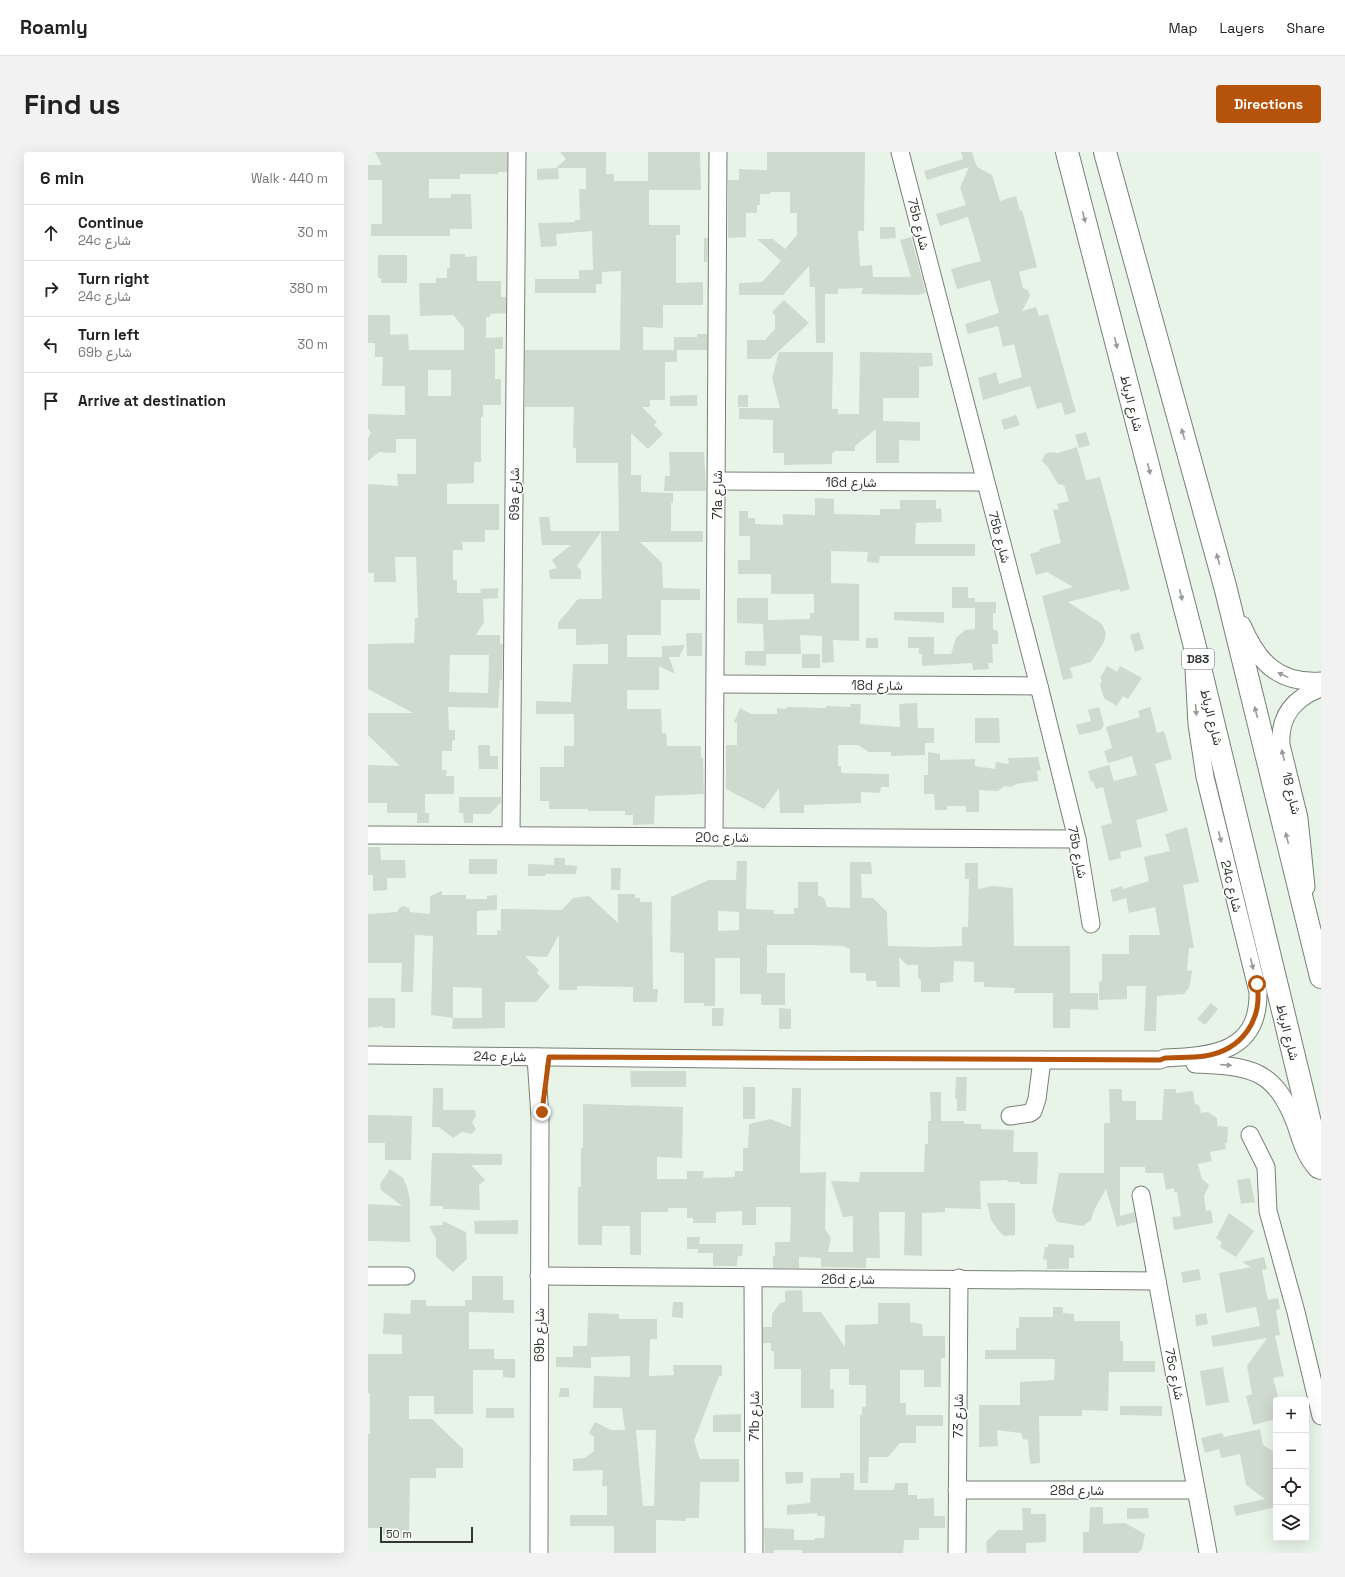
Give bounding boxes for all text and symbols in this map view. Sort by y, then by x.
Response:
text: Roamly [20,15,88,40]
text: Map [1168,19,1198,37]
text: Layers [1220,19,1264,37]
text: Share [1286,19,1325,37]
button: Directions [1216,85,1321,123]
text: Find us [24,86,121,122]
text: 6 min [40,167,84,189]
text: Walk · 440 m [251,170,328,187]
street label: 75b شارع [903,196,933,252]
one-way arrow [1081,211,1087,223]
text: Continue [78,213,144,232]
icon: ahead [40,222,62,244]
text: 30 m [297,224,328,241]
text: 24c شارع [78,232,131,249]
text: Turn right [78,269,149,288]
icon: right [40,278,62,300]
text: 380 m [289,280,328,297]
text: 24c شارع [78,288,131,305]
text: Turn left [78,325,140,344]
icon: left [40,334,62,356]
text: 30 m [297,336,328,353]
one-way arrow [1114,337,1120,349]
text: 69b شارع [78,344,132,361]
street label: شارع الرباط [1115,373,1147,433]
icon: arrive [40,390,62,412]
text: Arrive at destination [78,391,226,410]
one-way arrow [1179,427,1185,440]
one-way arrow [1146,463,1152,475]
street label: 69a شارع [506,468,524,520]
street label: 71a شارع [709,470,727,520]
street label: 16d شارع [825,474,877,492]
street label: 75b شارع [983,509,1015,565]
one-way arrow [1214,553,1220,565]
one-way arrow [1179,588,1185,601]
road number: D83 [1182,649,1214,669]
one-way arrow [1278,672,1289,678]
street label: 18d شارع [851,677,903,695]
street label: شارع الرباط [1195,687,1227,747]
one-way arrow [1193,704,1199,716]
one-way arrow [1252,706,1258,718]
one-way arrow [1280,748,1286,760]
street label: شارع 18 [1277,770,1305,816]
street label: 75b شارع [1063,824,1091,880]
street label: 20c شارع [695,829,749,847]
one-way arrow [1218,831,1224,844]
one-way arrow [1283,832,1289,845]
street label: 24c شارع [1216,858,1246,914]
one-way arrow [1249,958,1255,970]
route start [1248,975,1266,993]
street label: شارع الرباط [1271,1002,1303,1062]
street label: 24c شارع [473,1048,527,1066]
one-way arrow [1220,1062,1232,1069]
route end [533,1103,551,1121]
street label: 26d شارع [821,1271,875,1289]
street label: 69b شارع [531,1308,549,1362]
street label: 75c شارع [1160,1347,1188,1402]
street label: 71b شارع [746,1391,764,1441]
street label: شارع 73 [950,1394,968,1438]
map controls [1273,1397,1309,1541]
button: + [1273,1397,1309,1433]
button: − [1273,1433,1309,1469]
button: locate [1273,1469,1309,1505]
street label: 28d شارع [1050,1482,1104,1500]
button: layers [1273,1505,1309,1541]
scale bar [380,1525,473,1544]
text: 50 m [386,1527,412,1541]

